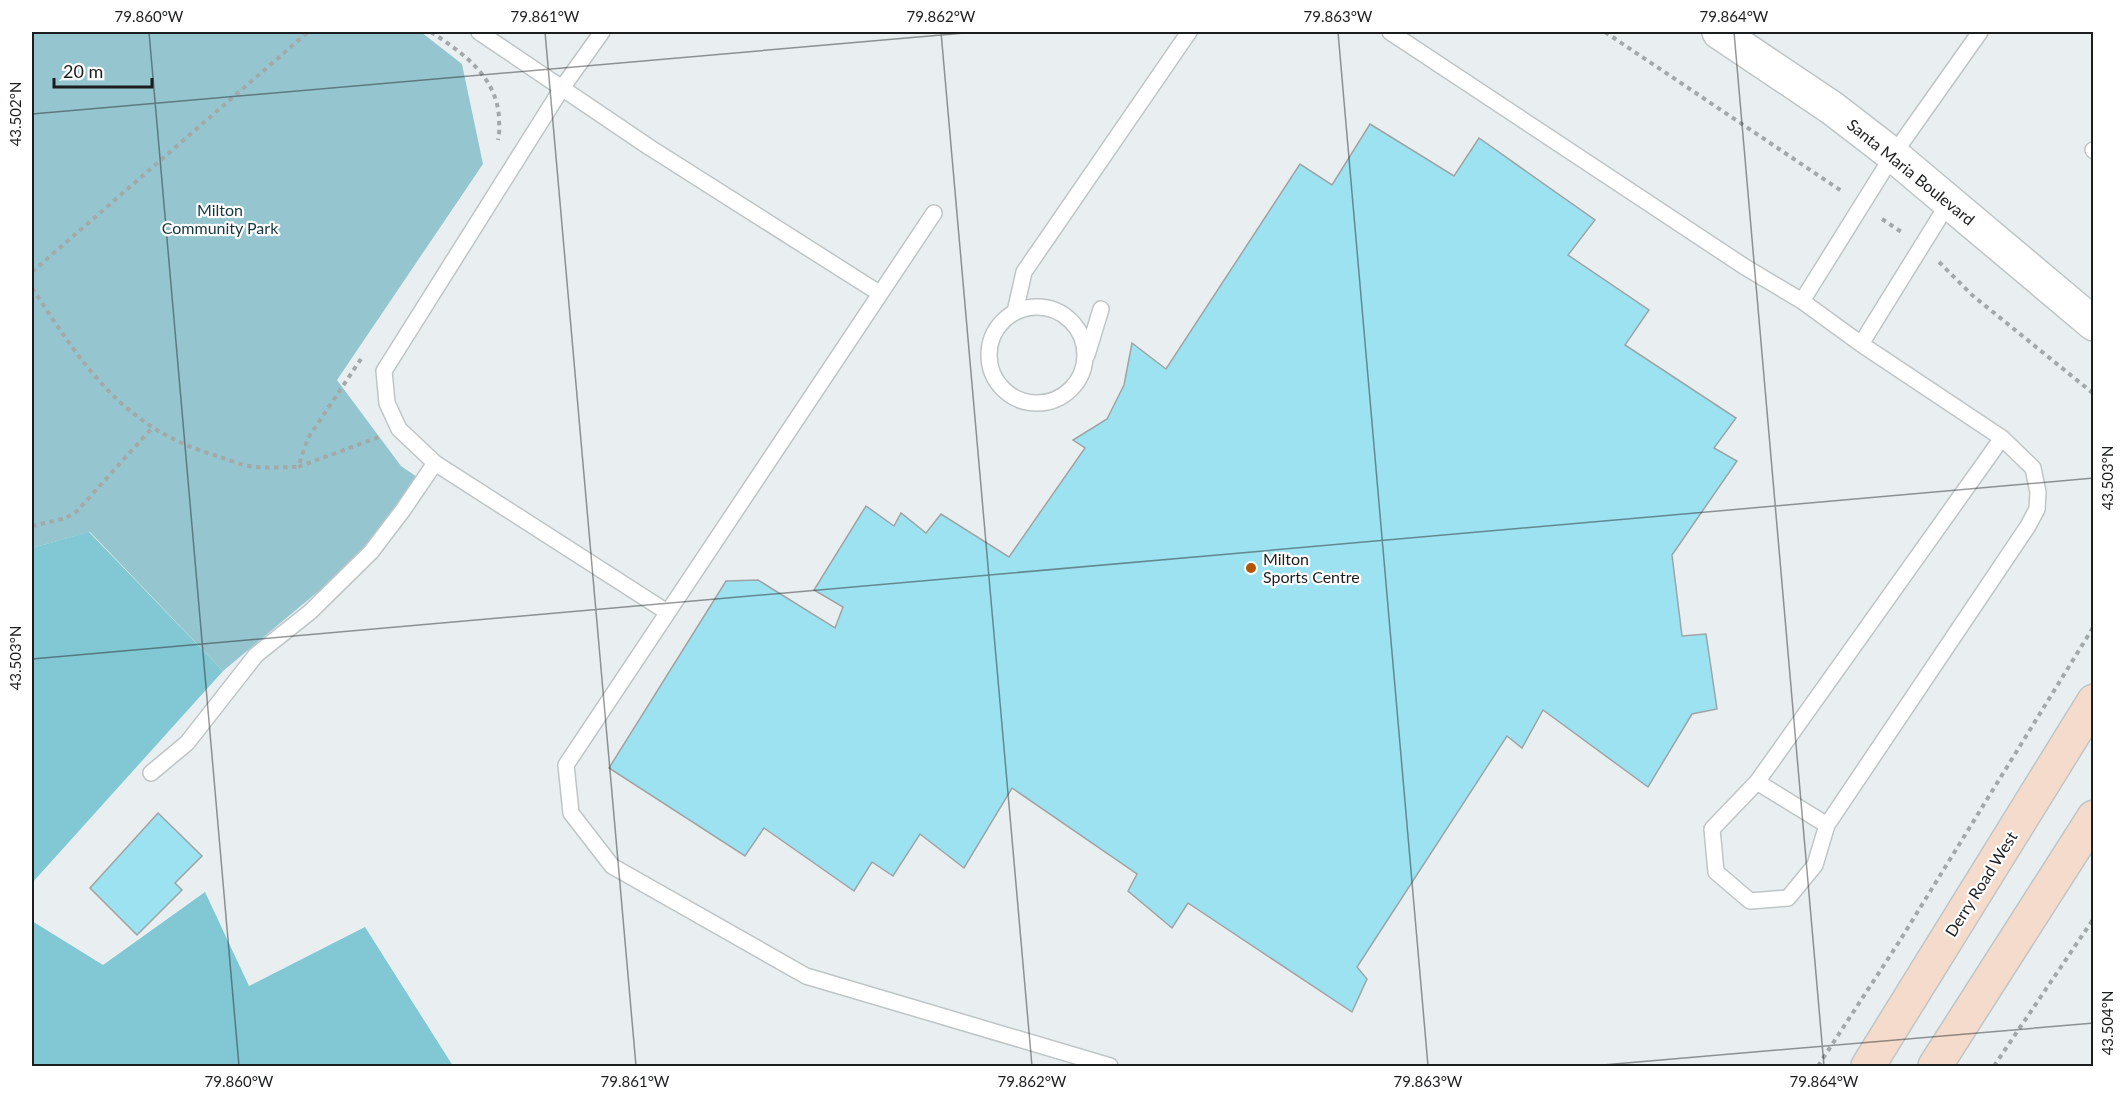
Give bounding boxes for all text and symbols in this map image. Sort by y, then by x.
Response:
text: 79.860°W [115,7,184,25]
text: 79.861°W [511,7,580,25]
text: 79.862°W [907,7,976,25]
text: 79.863°W [1304,7,1373,25]
text: 79.864°W [1700,7,1769,25]
scale bar [54,51,152,89]
text: 20 m [63,60,103,82]
text: 43.502°N [6,82,24,146]
street label: Santa Maria Boulevard [1844,114,1979,229]
park label: Milton Community Park [162,200,279,237]
text: 43.503°N [2098,446,2116,510]
place label: Milton Sports Centre [1263,549,1360,586]
marker: Milton Sports Centre [1244,561,1258,575]
text: 43.503°N [6,626,24,690]
street label: Derry Road West [1941,827,2021,940]
text: 43.504°N [2098,991,2116,1055]
text: 79.860°W [205,1072,274,1090]
text: 79.861°W [601,1072,670,1090]
text: 79.862°W [998,1072,1067,1090]
text: 79.863°W [1394,1072,1463,1090]
text: 79.864°W [1790,1072,1859,1090]

